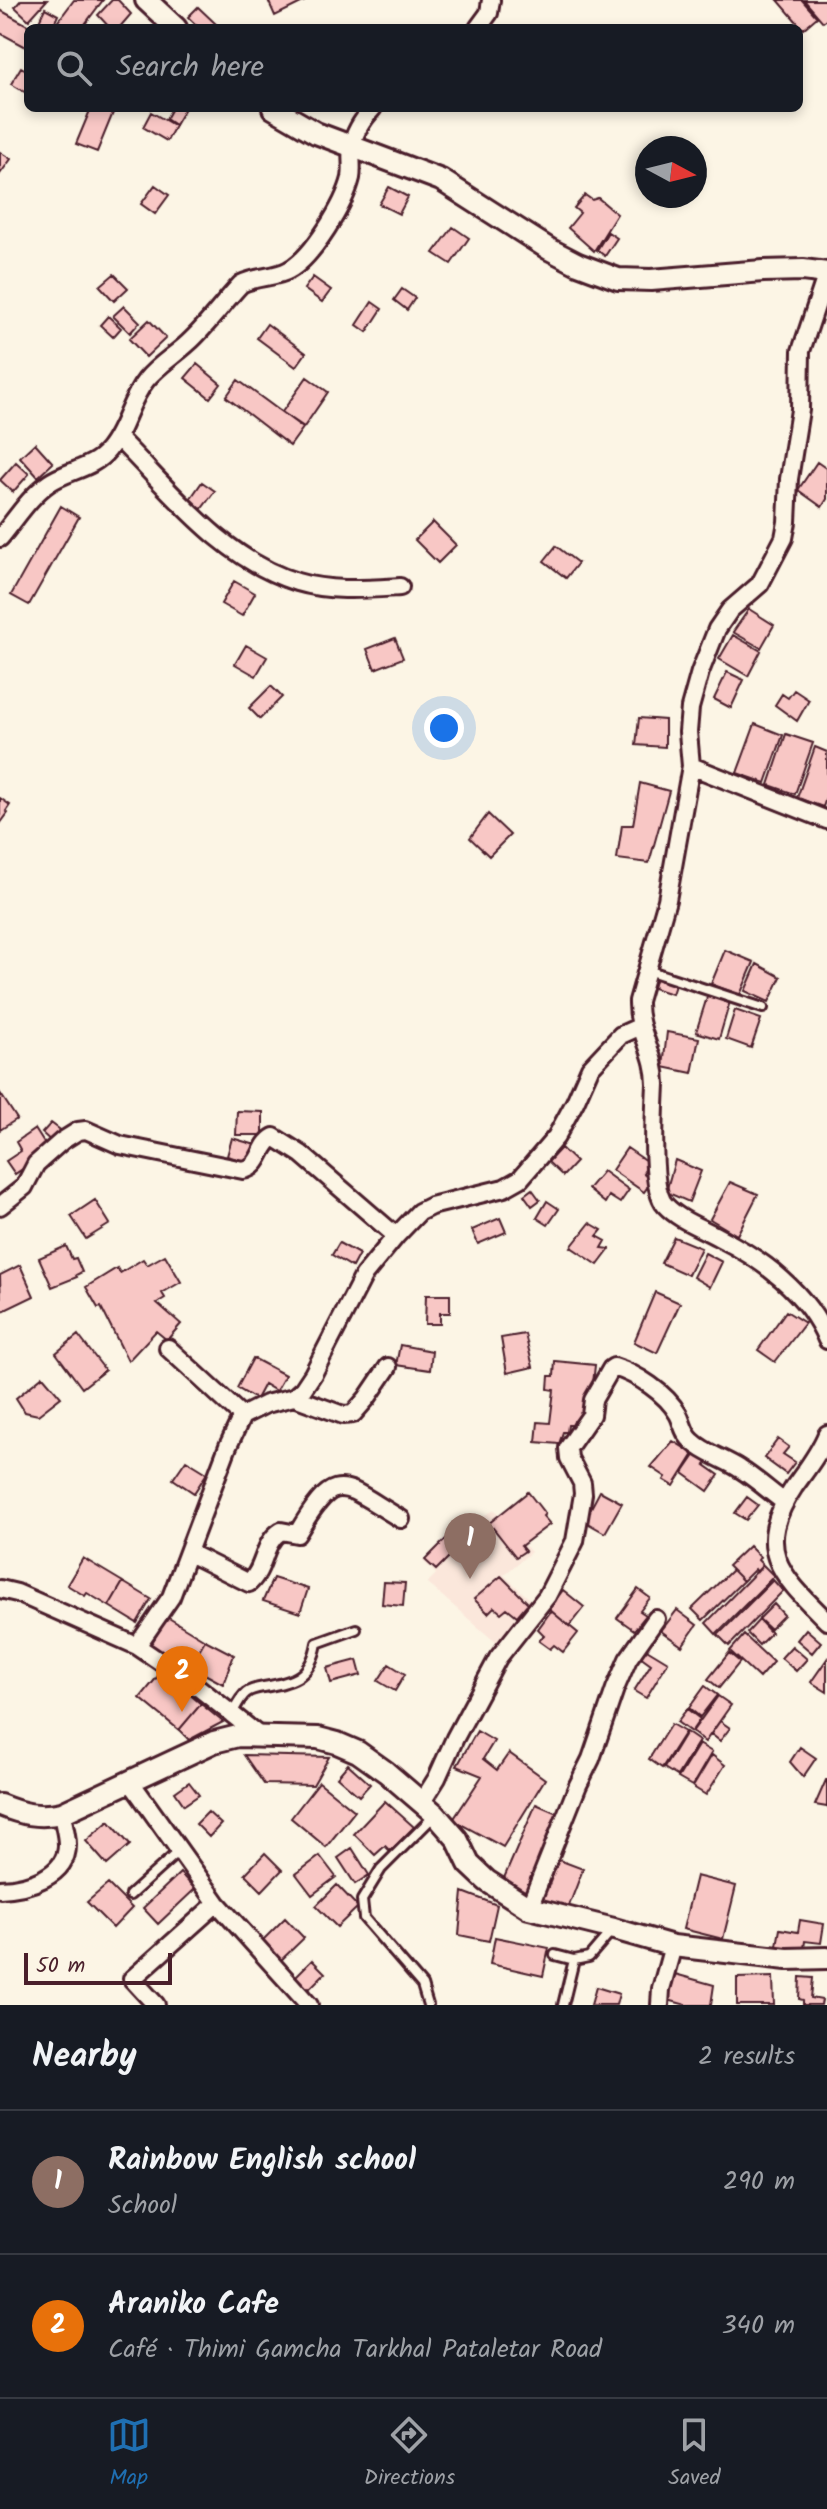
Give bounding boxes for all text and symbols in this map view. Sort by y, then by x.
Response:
search box [24,24,803,112]
text: Search here [116,44,264,92]
icon: search [52,46,96,90]
north arrow [635,136,707,208]
your location [424,708,464,748]
pin: 1 [444,1513,496,1579]
pin: 2 [156,1646,208,1712]
scale bar [24,1949,172,1985]
text: 50 m [36,1949,85,1984]
text: Nearby [32,2030,137,2084]
text: 2 results [698,2036,795,2078]
text: Rainbow English school [108,2137,416,2185]
text: 1 [54,2161,62,2203]
text: 290 m [723,2161,795,2203]
text: School [108,2185,177,2227]
text: Araniko Cafe [108,2281,279,2329]
text: 2 [50,2305,66,2347]
text: 340 m [722,2305,795,2347]
text: Café · Thimi Gamcha Tarkhal Pataletar Road [108,2329,602,2371]
tab: Map [107,2413,151,2496]
tab: Directions [364,2413,455,2496]
tab: Saved [668,2413,720,2496]

